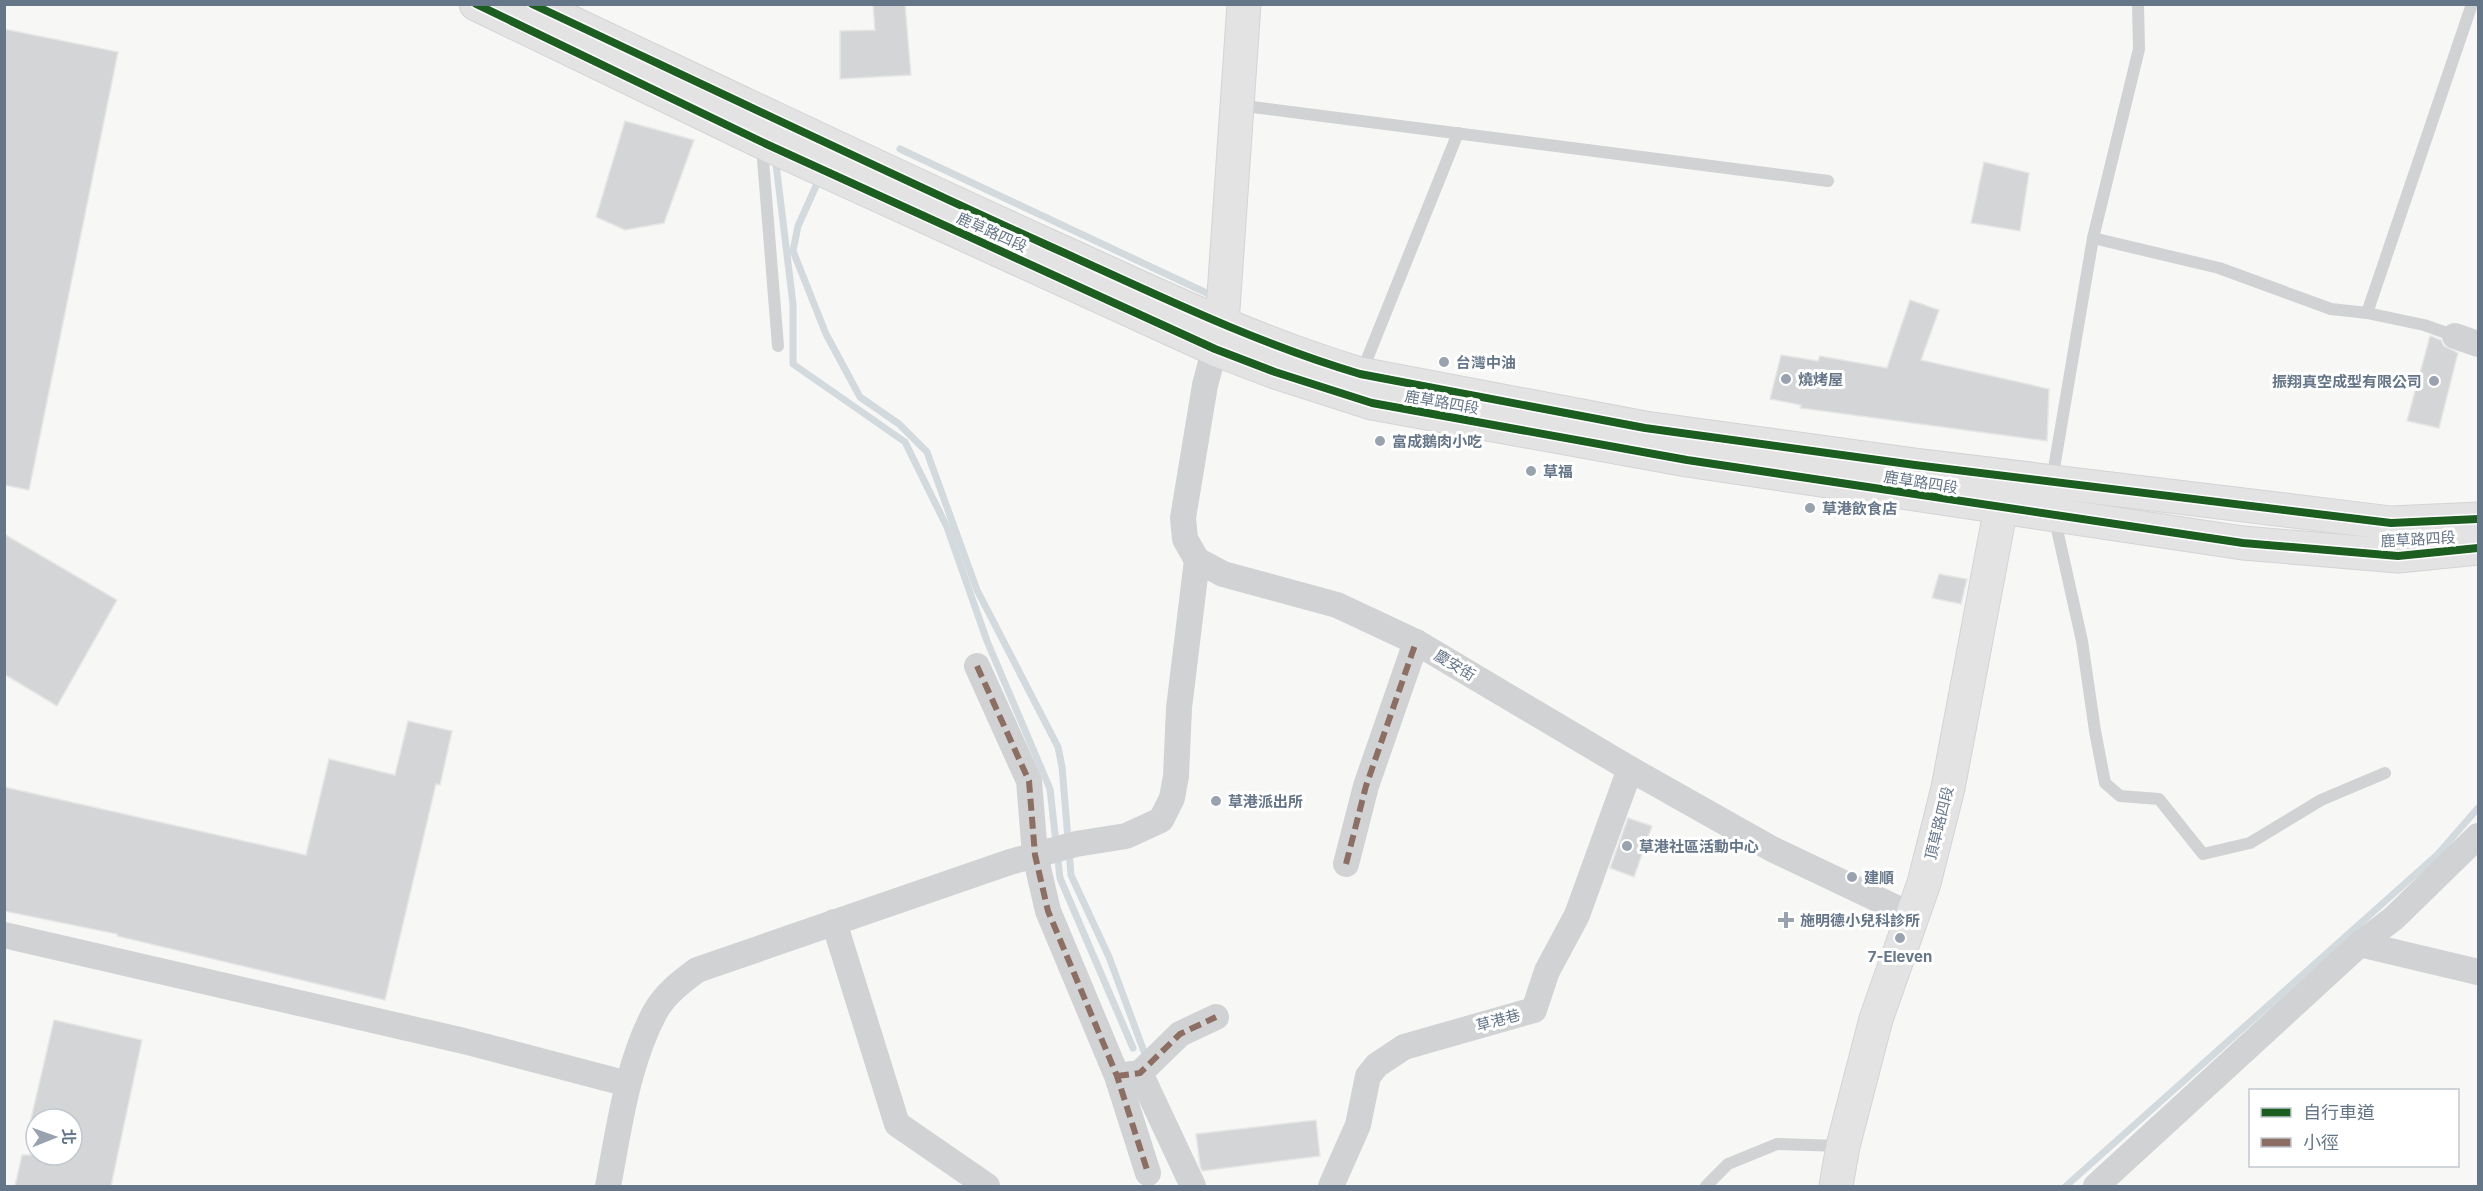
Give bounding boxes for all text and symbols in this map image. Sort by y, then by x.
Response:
street label: 鹿草路四段 [954,208,1030,256]
place label: 台灣中油 [1456,353,1516,372]
marker: 台灣中油 [1437,355,1451,369]
place label: 燒烤屋 [1798,370,1843,389]
marker: 燒烤屋 [1779,372,1793,386]
place label: 振翔真空成型有限公司 [2272,372,2422,391]
marker: 振翔真空成型有限公司 [2427,374,2441,388]
street label: 鹿草路四段 [1403,386,1481,418]
place label: 富成鵝肉小吃 [1392,432,1482,451]
marker: 富成鵝肉小吃 [1373,434,1387,448]
place label: 草福 [1543,462,1573,481]
marker: 草福 [1524,464,1538,478]
street label: 鹿草路四段 [1882,467,1960,497]
place label: 草港飲食店 [1822,499,1897,518]
marker: 草港飲食店 [1803,501,1817,515]
street label: 鹿草路四段 [2380,528,2456,550]
street label: 慶安街 [1431,645,1479,685]
street label: 頂草路四段 [1921,784,1957,862]
place label: 草港派出所 [1228,792,1303,811]
marker: 草港派出所 [1209,794,1223,808]
place label: 草港社區活動中心 [1639,837,1759,856]
marker: 草港社區活動中心 [1620,839,1634,853]
place label: 建順 [1864,868,1894,887]
marker: 建順 [1845,870,1859,884]
marker: 施明德小兒科診所 [1777,911,1795,929]
place label: 施明德小兒科診所 [1800,911,1920,930]
marker: 7-Eleven [1893,931,1907,945]
place label: 7-Eleven [1868,947,1932,966]
street label: 草港巷 [1474,1005,1522,1035]
legend [2249,1089,2459,1167]
text: 自行車道 [2303,1102,2375,1123]
north arrow [24,1107,84,1167]
text: 北 [59,1129,79,1145]
text: 小徑 [2303,1132,2339,1153]

